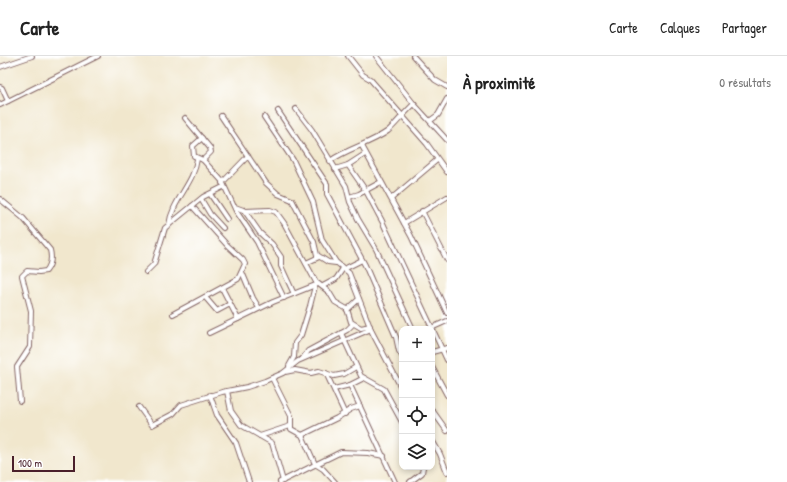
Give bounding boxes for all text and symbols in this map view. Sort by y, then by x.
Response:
text: Carte [20,15,59,41]
text: Carte [609,18,638,37]
text: Calques [660,18,700,37]
text: Partager [722,18,767,37]
text: À proximité [463,71,535,94]
text: 0 résultats [719,73,771,91]
map controls [399,326,435,470]
button: + [399,326,435,362]
button: − [399,362,435,398]
button: locate [399,398,435,434]
button: layers [399,434,435,470]
scale bar [12,454,75,473]
text: 100 m [18,456,42,470]

